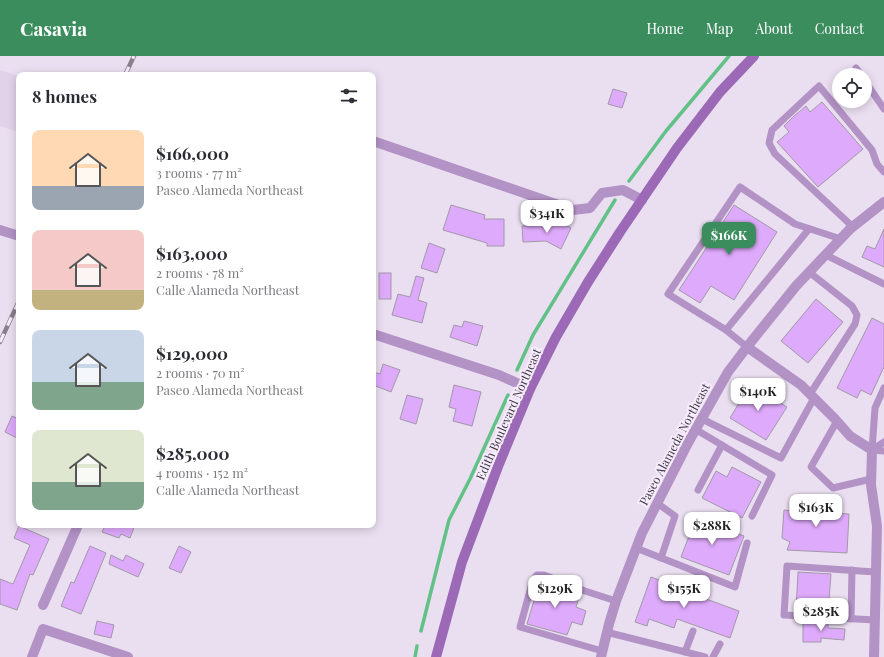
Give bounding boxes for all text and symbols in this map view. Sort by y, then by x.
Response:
text: Casavia [20,15,87,41]
text: Home [646,19,684,38]
text: Map [706,19,733,38]
text: About [755,19,793,38]
text: Contact [815,19,864,38]
map controls [832,68,872,108]
button: locate [832,68,872,108]
text: 8 homes [32,85,97,107]
icon: filters [338,85,360,107]
text: $166,000 [156,142,229,164]
icon: home [64,146,112,194]
text: 3 rooms · 77 m² [156,164,242,181]
text: Paseo Alameda Northeast [156,181,303,198]
pin: $341K [519,200,575,234]
text: $341K [530,204,564,221]
pin: $166K [701,222,757,256]
text: $166K [711,226,747,243]
text: $163,000 [156,242,228,264]
icon: home [64,246,112,294]
text: 2 rooms · 78 m² [156,264,244,281]
text: Calle Alameda Northeast [156,281,299,298]
text: $129,000 [156,342,228,364]
street label: Edith Boulevard Northeast [472,345,545,482]
icon: home [64,346,112,394]
text: 2 rooms · 70 m² [156,364,245,381]
pin: $140K [730,378,786,412]
street label: Paseo Alameda Northeast [635,379,713,508]
text: Paseo Alameda Northeast [156,381,303,398]
text: $140K [740,382,776,399]
text: $285,000 [156,442,230,464]
icon: home [64,446,112,494]
text: 4 rooms · 152 m² [156,464,248,481]
text: Calle Alameda Northeast [156,481,299,498]
pin: $163K [788,494,844,528]
text: $163K [798,498,834,515]
pin: $288K [684,512,740,546]
text: $288K [693,516,731,533]
pin: $129K [527,575,583,609]
pin: $155K [656,575,712,609]
text: $129K [537,579,573,596]
text: $155K [667,579,701,596]
pin: $285K [793,598,849,632]
text: $285K [803,602,839,619]

